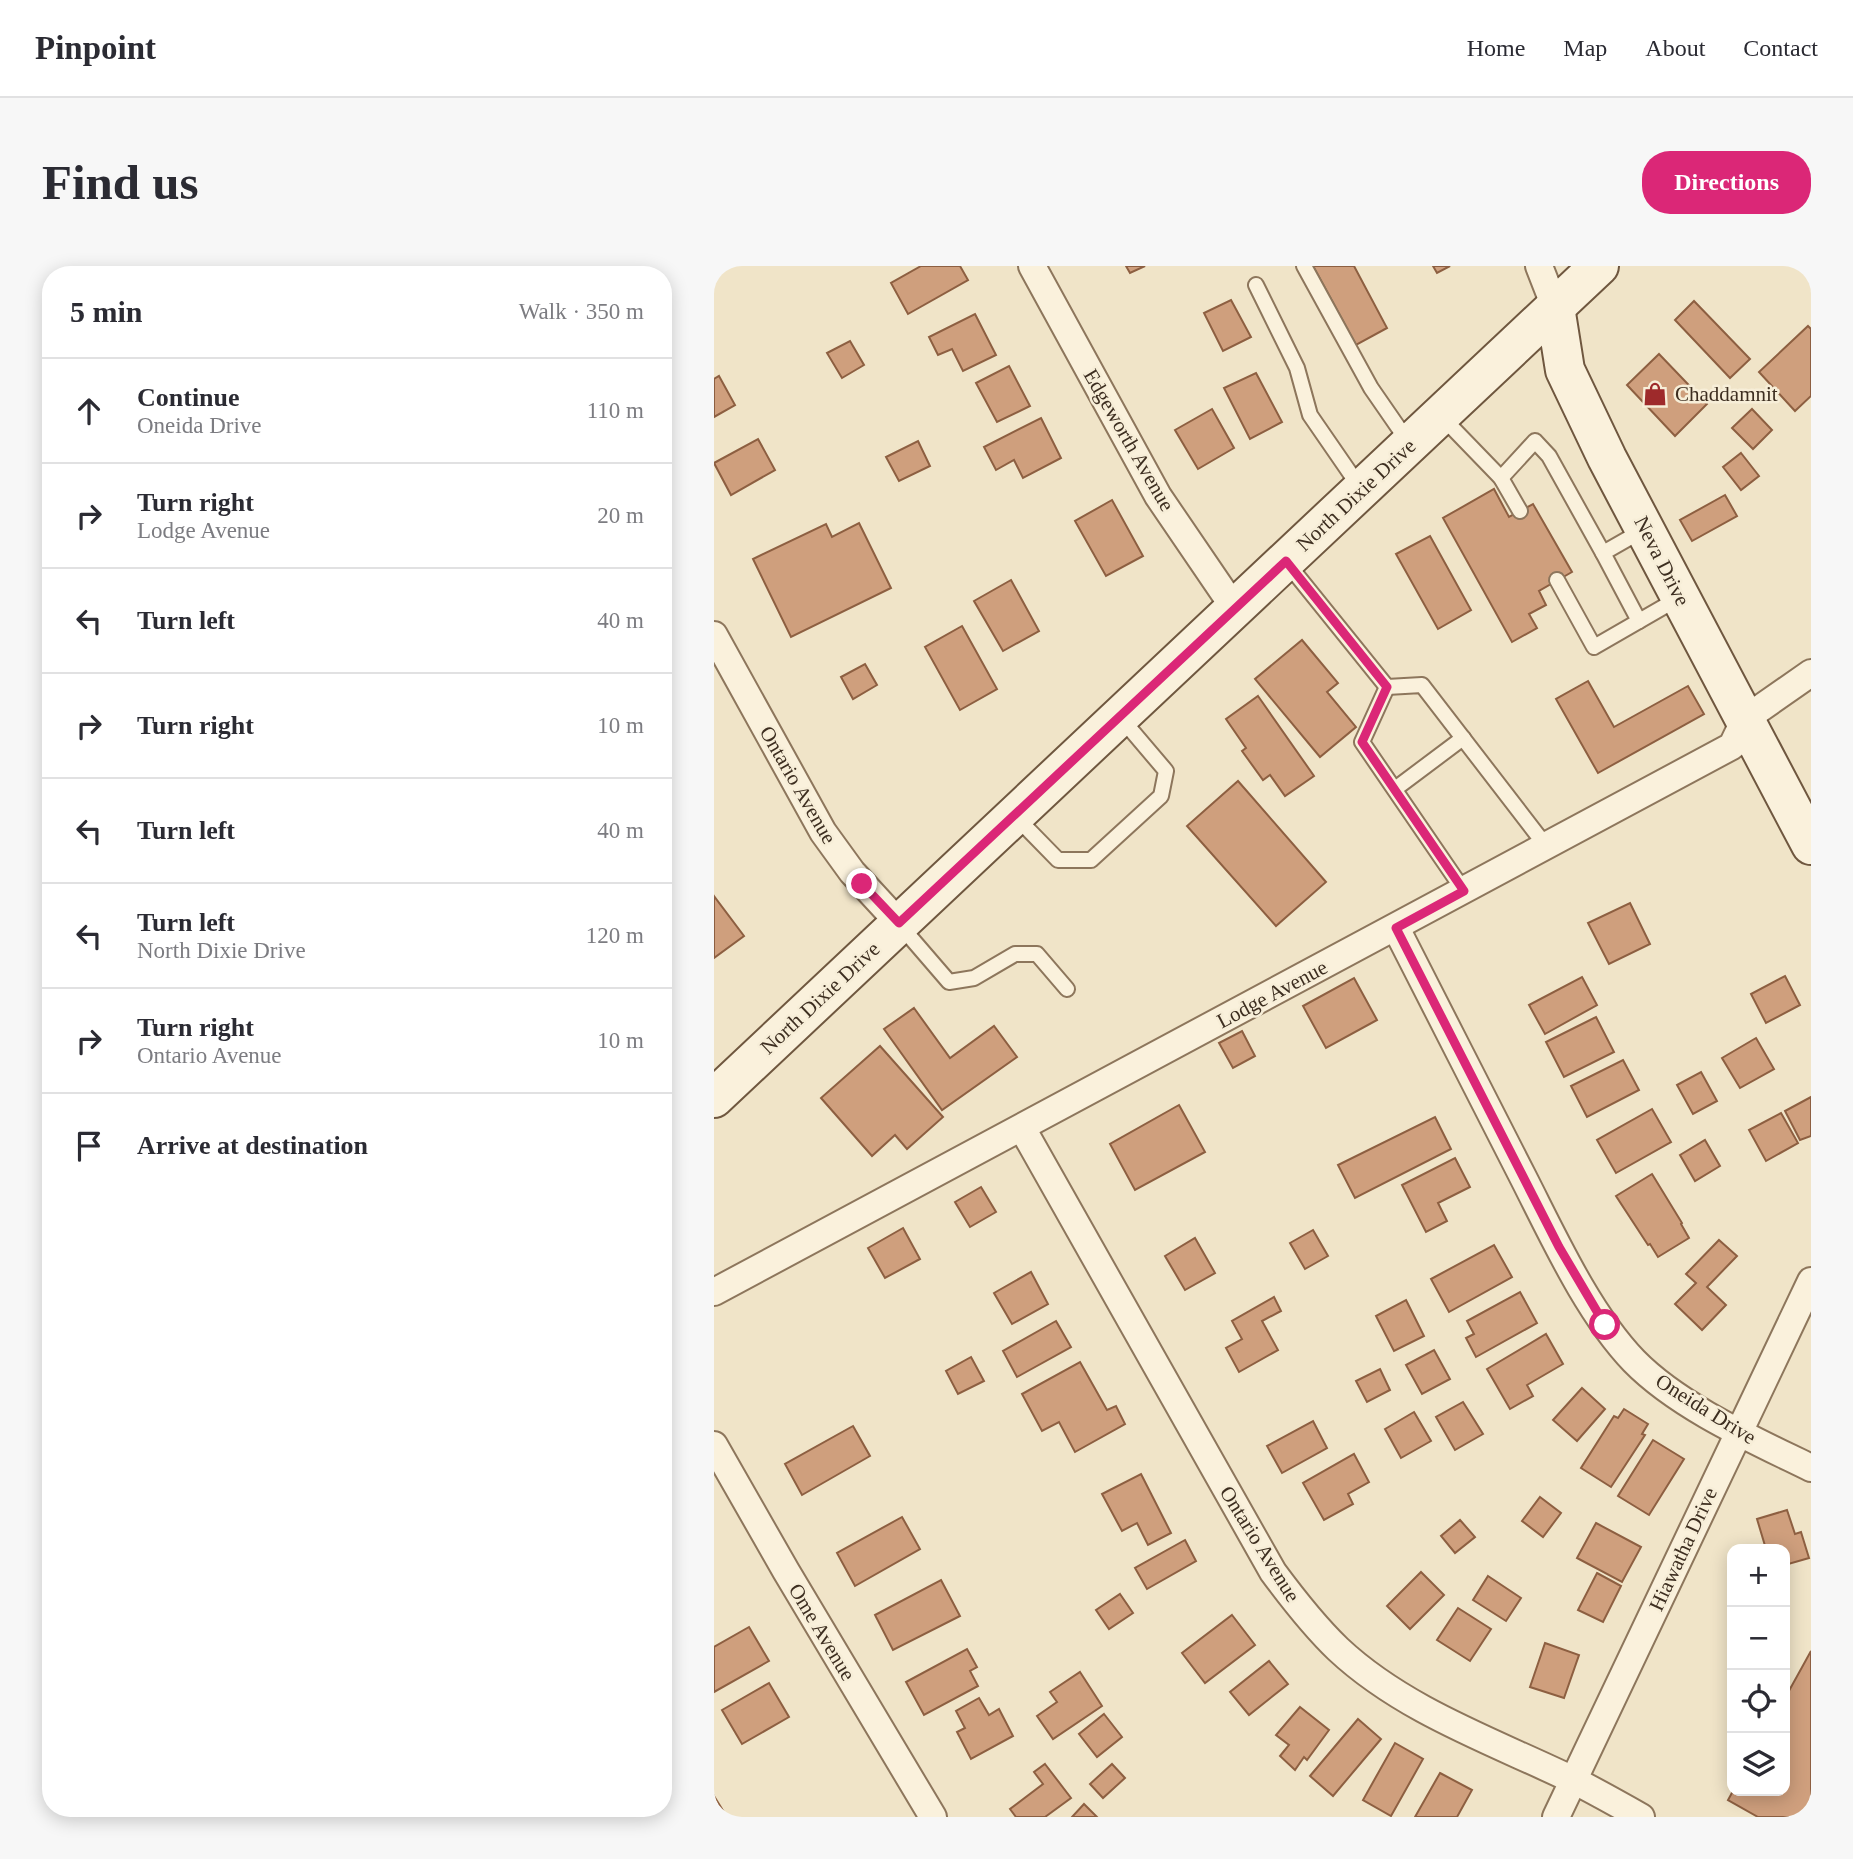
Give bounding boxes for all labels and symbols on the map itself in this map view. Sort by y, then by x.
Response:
street label: Edgeworth Avenue [1079,365,1179,515]
shop icon: Chaddamnit [1641,380,1669,408]
place label: Chaddamnit [1675,382,1778,406]
street label: North Dixie Drive [1292,434,1420,556]
street label: Neva Drive [1629,512,1695,610]
street label: Ontario Avenue [755,722,841,848]
route end [846,868,877,899]
street label: North Dixie Drive [756,937,884,1059]
street label: Lodge Avenue [1213,955,1331,1033]
route start [1589,1309,1620,1340]
street label: Oneida Drive [1651,1369,1761,1449]
street label: Ontario Avenue [1215,1482,1305,1606]
street label: Hiawatha Drive [1644,1483,1722,1615]
street label: Ome Avenue [784,1579,860,1685]

